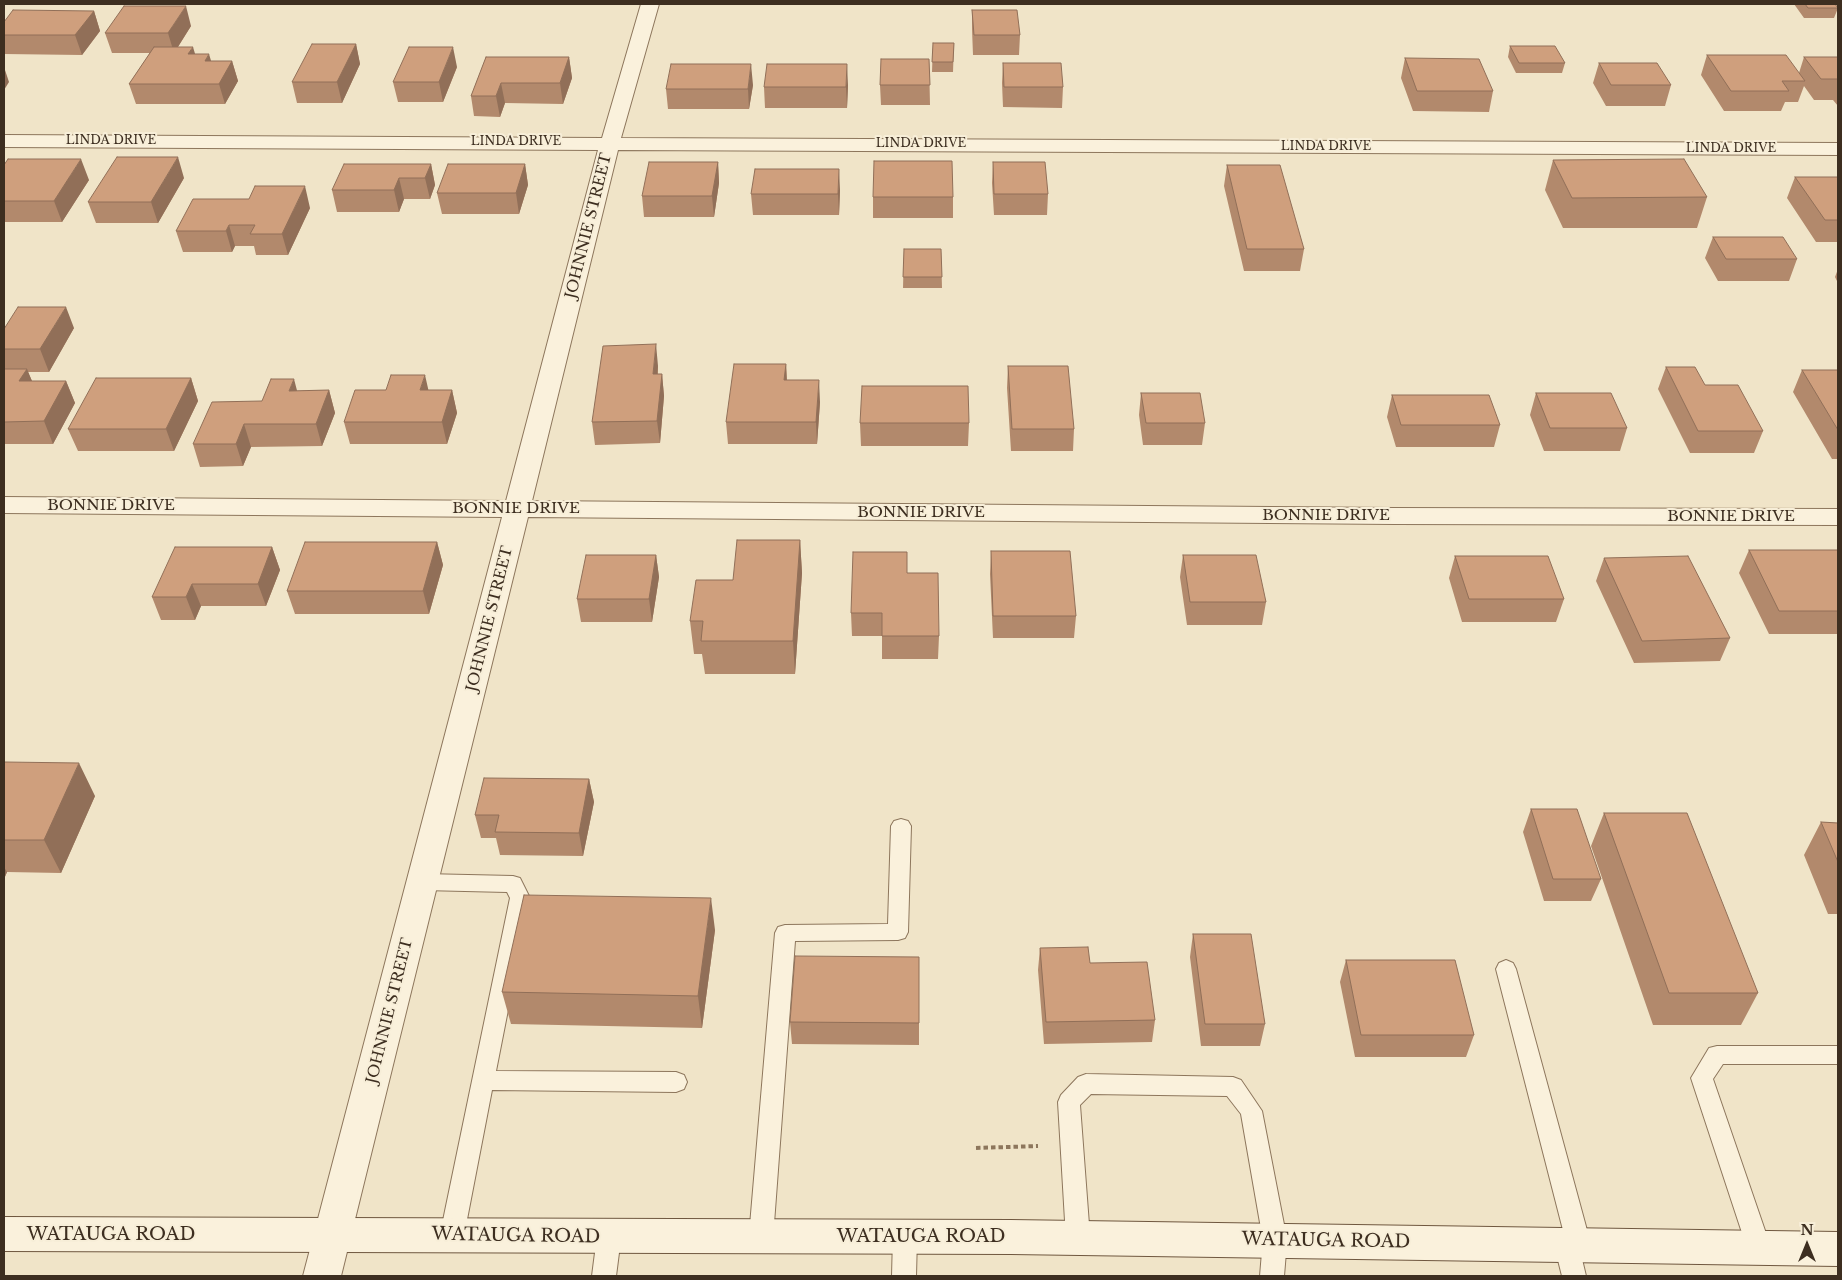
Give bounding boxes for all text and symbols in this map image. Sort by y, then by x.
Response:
street label: LINDA DRIVE [66,134,156,148]
street label: LINDA DRIVE [471,135,561,149]
street label: LINDA DRIVE [876,137,966,151]
street label: LINDA DRIVE [1281,140,1371,154]
street label: LINDA DRIVE [1686,142,1776,156]
street label: JOHNNIE STREET [562,151,616,301]
street label: BONNIE DRIVE [47,497,175,515]
street label: BONNIE DRIVE [452,500,580,518]
street label: BONNIE DRIVE [857,504,985,522]
street label: BONNIE DRIVE [1262,507,1390,525]
street label: BONNIE DRIVE [1667,508,1795,526]
street label: JOHNNIE STREET [463,544,517,694]
street label: JOHNNIE STREET [363,936,417,1086]
north arrow [1782,1220,1832,1270]
text: N [1800,1221,1814,1239]
street label: WATAUGA ROAD [27,1224,195,1246]
street label: WATAUGA ROAD [431,1224,601,1248]
street label: WATAUGA ROAD [837,1226,1005,1248]
street label: WATAUGA ROAD [1241,1229,1411,1253]

